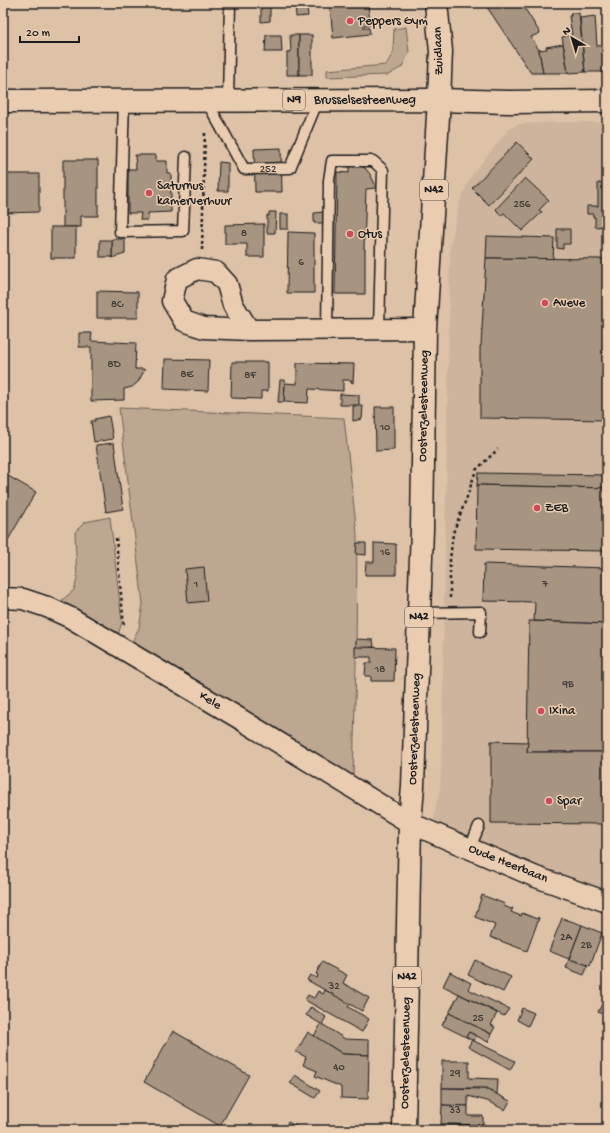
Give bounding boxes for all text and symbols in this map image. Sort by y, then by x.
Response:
place label: Peppers Gym [357,14,428,29]
marker: Peppers Gym [345,16,355,26]
scale bar [20,18,79,44]
north arrow [552,18,592,58]
text: N [561,25,574,39]
street label: Zuidlaan [431,26,447,75]
text: 20 m [26,27,51,41]
road number: N9 [283,90,305,110]
street label: Brusselsesteenweg [313,93,416,108]
house number: 252 [260,164,277,176]
place label: Saturnus kamerverhuur [157,179,233,209]
road number: N42 [420,180,448,200]
marker: Saturnus kamerverhuur [144,188,154,198]
house number: 256 [514,199,531,211]
place label: Otus [358,227,383,242]
house number: 8 [241,228,247,240]
marker: Otus [345,229,355,239]
house number: 6 [298,257,304,269]
place label: Aveve [553,296,586,311]
marker: Aveve [540,298,550,308]
house number: 8C [111,299,124,311]
street label: Oosterzelesteenweg [416,350,432,462]
house number: 8D [107,359,121,371]
house number: 8E [181,369,195,381]
house number: 8F [244,370,257,382]
house number: 10 [379,422,390,434]
place label: ZEB [545,501,569,516]
marker: ZEB [532,503,542,513]
house number: 16 [379,547,390,559]
house number: 1 [193,579,198,591]
house number: 7 [541,579,548,591]
road number: N42 [405,607,433,627]
house number: 18 [374,664,385,676]
street label: Oosterzelesteenweg [406,673,424,785]
house number: 9B [561,679,574,691]
street label: Kele [196,689,224,714]
place label: Ixina [549,704,576,719]
marker: Ixina [536,706,546,716]
place label: Spar [557,794,583,809]
marker: Spar [544,796,554,806]
street label: Oude Heerbaan [466,841,551,887]
house number: 2A [560,932,572,944]
house number: 2B [580,940,592,952]
road number: N42 [393,967,421,987]
house number: 32 [327,981,340,993]
street label: Oosterzelesteenweg [398,997,414,1109]
house number: 25 [472,1013,484,1025]
house number: 40 [333,1062,345,1074]
house number: 29 [450,1068,461,1080]
house number: 33 [448,1105,461,1117]

